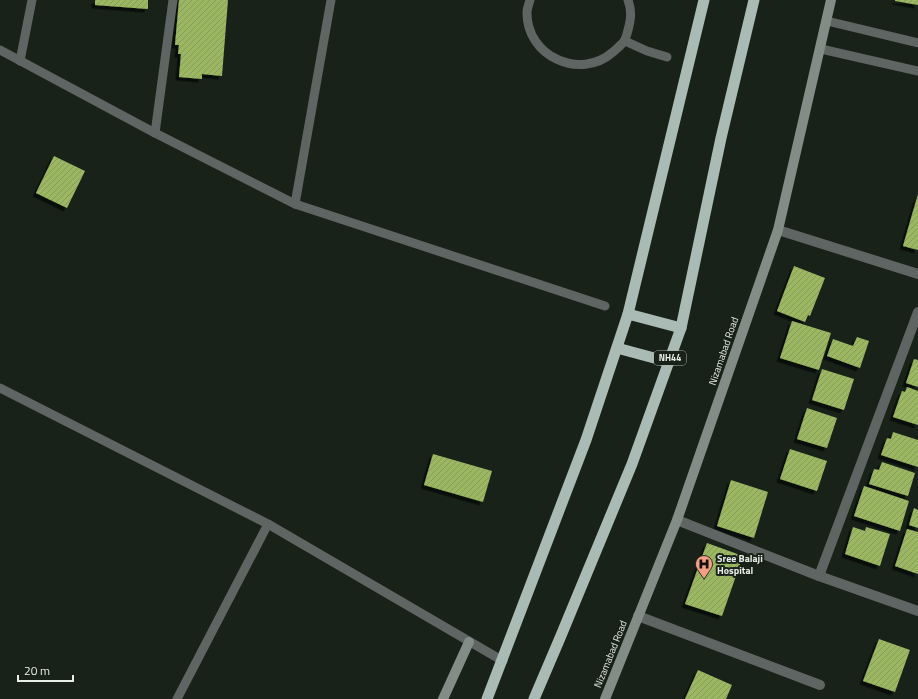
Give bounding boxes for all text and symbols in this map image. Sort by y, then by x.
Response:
street label: Nizamabad Road [705,315,742,387]
road number: NH44 [654,351,686,365]
place label: Sree Balaji Hospital [717,551,763,578]
hospital icon: Sree Balaji Hospital [694,554,714,579]
street label: Nizamabad Road [590,618,631,690]
scale bar [18,657,73,683]
text: 20 m [24,661,50,680]

